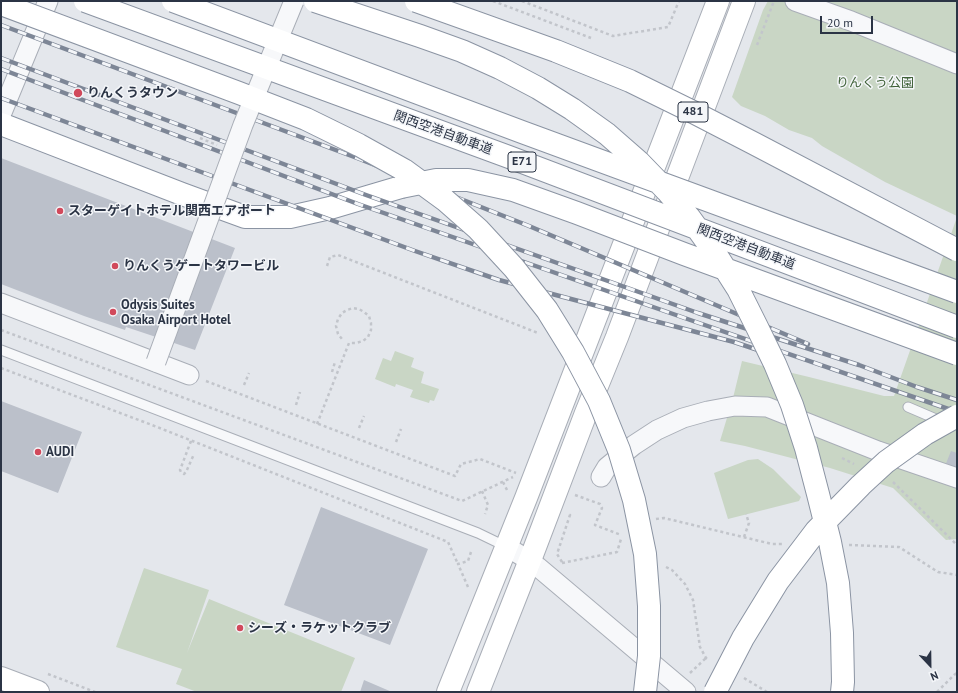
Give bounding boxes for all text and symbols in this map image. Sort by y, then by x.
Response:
scale bar [822,8,875,34]
text: 20 m [827,15,853,30]
park label: りんくう公園 [836,75,914,91]
place label: りんくうタウン [87,85,178,101]
marker: りんくうタウン [72,87,84,99]
road number: 481 [678,102,708,122]
street label: 関西空港自動車道 [391,108,495,158]
road number: E71 [508,152,536,172]
place label: スターゲイトホテル関西エアポート [68,203,276,219]
marker: スターゲイトホテル関西エアポート [55,206,65,216]
street label: 関西空港自動車道 [695,221,797,273]
place label: りんくうゲートタワービル [123,258,279,274]
marker: りんくうゲートタワービル [110,261,120,271]
place label: Odysis Suites Osaka Airport Hotel [121,297,231,328]
marker: Odysis Suites Osaka Airport Hotel [108,307,118,317]
place label: AUDI [46,444,74,460]
marker: AUDI [33,447,43,457]
place label: シーズ・ラケットクラブ [248,620,391,636]
marker: シーズ・ラケットクラブ [235,623,245,633]
north arrow [910,645,950,685]
text: N [929,668,940,684]

